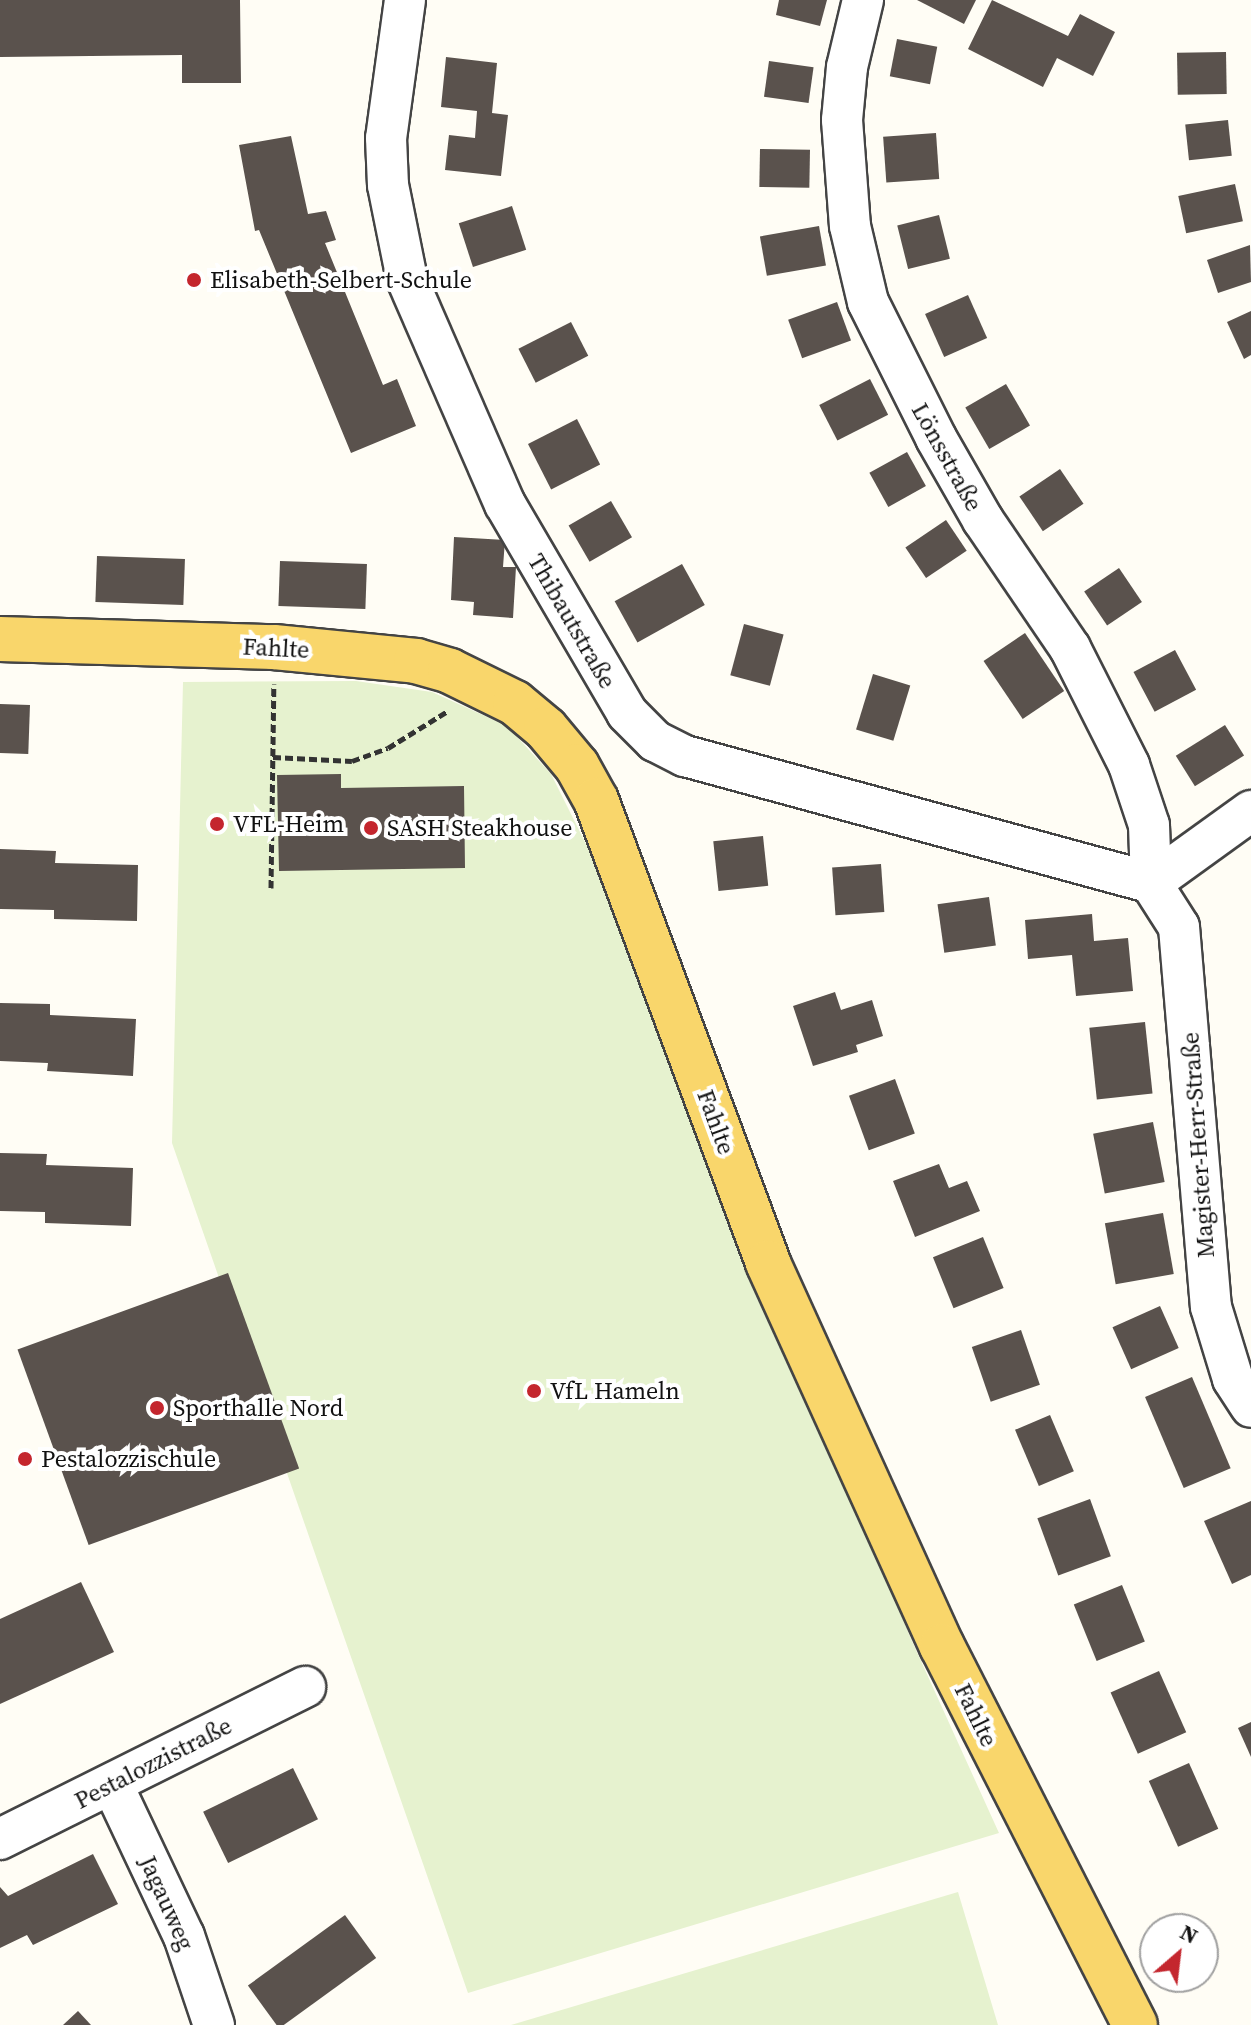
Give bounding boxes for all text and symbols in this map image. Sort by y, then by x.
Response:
place label: Elisabeth-Selbert-Schule [210,266,472,294]
marker: Elisabeth-Selbert-Schule [185,271,203,289]
street label: Lönsstraße [906,398,988,516]
street label: Thibautstraße [522,549,622,693]
street label: Fahlte [242,632,310,664]
place label: VFL-Heim [233,810,344,838]
place label: SASH Steakhouse [387,814,572,842]
marker: VFL-Heim [208,815,226,833]
marker: SASH Steakhouse [362,819,380,837]
street label: Magister-Herr-Straße [1176,1031,1220,1259]
street label: Fahlte [691,1086,741,1158]
place label: VfL Hameln [550,1377,680,1405]
marker: VfL Hameln [525,1382,543,1400]
place label: Sporthalle Nord [173,1394,343,1422]
marker: Sporthalle Nord [148,1399,166,1417]
place label: Pestalozzischule [41,1445,216,1473]
marker: Pestalozzischule [16,1450,34,1468]
street label: Fahlte [948,1679,1004,1751]
street label: Pestalozzistraße [70,1711,236,1815]
street label: Jagauweg [133,1851,201,1955]
north arrow [1139,1913,1219,1993]
text: N [1175,1917,1203,1951]

